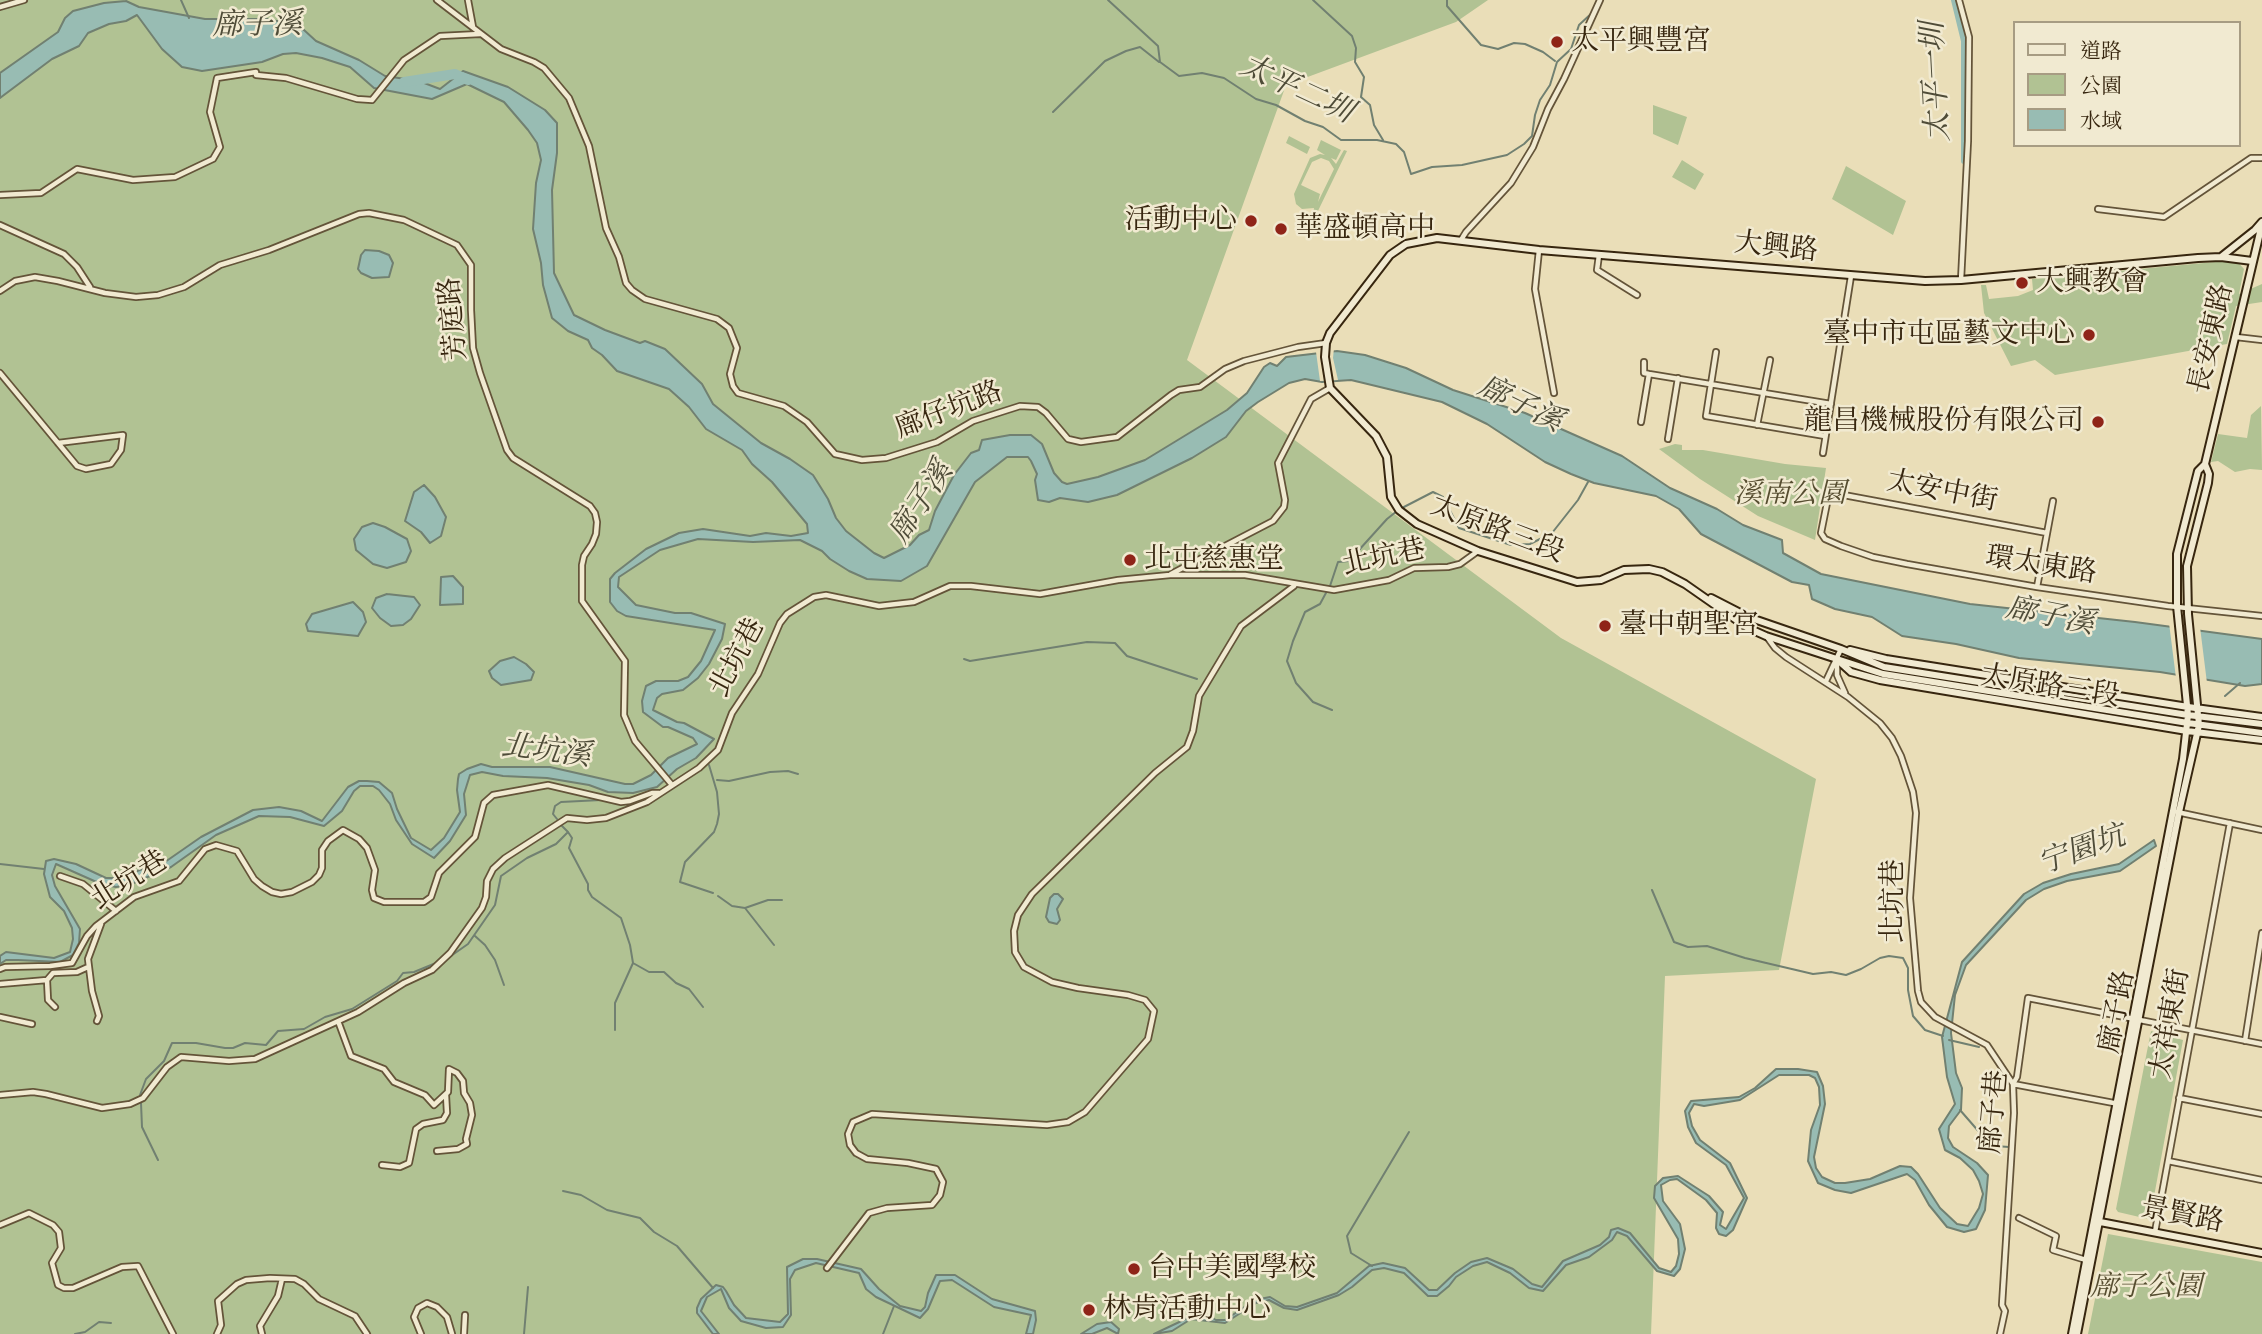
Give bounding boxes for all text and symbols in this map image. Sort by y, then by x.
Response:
water label: 廍子溪 [212,7,302,45]
water label: 太平一圳 [1916,21,1958,143]
legend [2014,21,2241,147]
place label: 太平興豐宮 [1571,25,1711,59]
marker: 太平興豐宮 [1549,34,1565,50]
text: 道路 [2080,35,2122,66]
water label: 太平二圳 [1234,48,1358,132]
text: 公園 [2080,70,2122,101]
text: 水域 [2080,105,2122,136]
place label: 活動中心 [1125,204,1237,238]
place label: 華盛頓高中 [1295,212,1435,246]
marker: 活動中心 [1243,213,1259,229]
marker: 華盛頓高中 [1273,221,1289,237]
street label: 大興路 [1732,227,1820,269]
place label: 大興教會 [2036,266,2148,300]
marker: 大興教會 [2014,275,2030,291]
street label: 芳庭路 [434,276,474,362]
street label: 長安東路 [2183,281,2241,397]
place label: 臺中市屯區藝文中心 [1823,318,2075,352]
marker: 臺中市屯區藝文中心 [2081,327,2097,343]
water label: 廍子溪 [1472,369,1568,441]
street label: 廍仔坑路 [891,375,1007,447]
place label: 龍昌機械股份有限公司 [1804,405,2084,439]
marker: 龍昌機械股份有限公司 [2090,414,2106,430]
water label: 廍子溪 [882,455,962,551]
street label: 太安中街 [1884,465,2000,519]
park label: 溪南公園 [1734,478,1846,512]
street label: 太原路三段 [1426,489,1568,571]
street label: 北坑巷 [1339,533,1429,583]
street label: 環太東路 [1983,541,2099,591]
place label: 北屯慈惠堂 [1144,543,1284,577]
marker: 北屯慈惠堂 [1122,552,1138,568]
water label: 廍子溪 [2002,591,2098,643]
place label: 臺中朝聖宮 [1619,609,1759,643]
street label: 北坑巷 [703,613,773,703]
marker: 臺中朝聖宮 [1597,618,1613,634]
street label: 太原路三段 [1978,659,2122,715]
water label: 北坑溪 [499,729,593,775]
water label: 宁園坑 [2034,819,2130,883]
street label: 北坑巷 [85,844,175,918]
street label: 北坑巷 [1877,859,1911,943]
street label: 太祥東街 [2145,966,2197,1082]
street label: 廍子路 [2093,968,2143,1056]
street label: 廍子巷 [1975,1069,2015,1155]
street label: 景賢路 [2138,1191,2226,1241]
place label: 台中美國學校 [1148,1252,1316,1286]
marker: 台中美國學校 [1126,1261,1142,1277]
park label: 廍子公園 [2090,1271,2202,1305]
place label: 林肯活動中心 [1103,1293,1271,1327]
marker: 林肯活動中心 [1081,1302,1097,1318]

